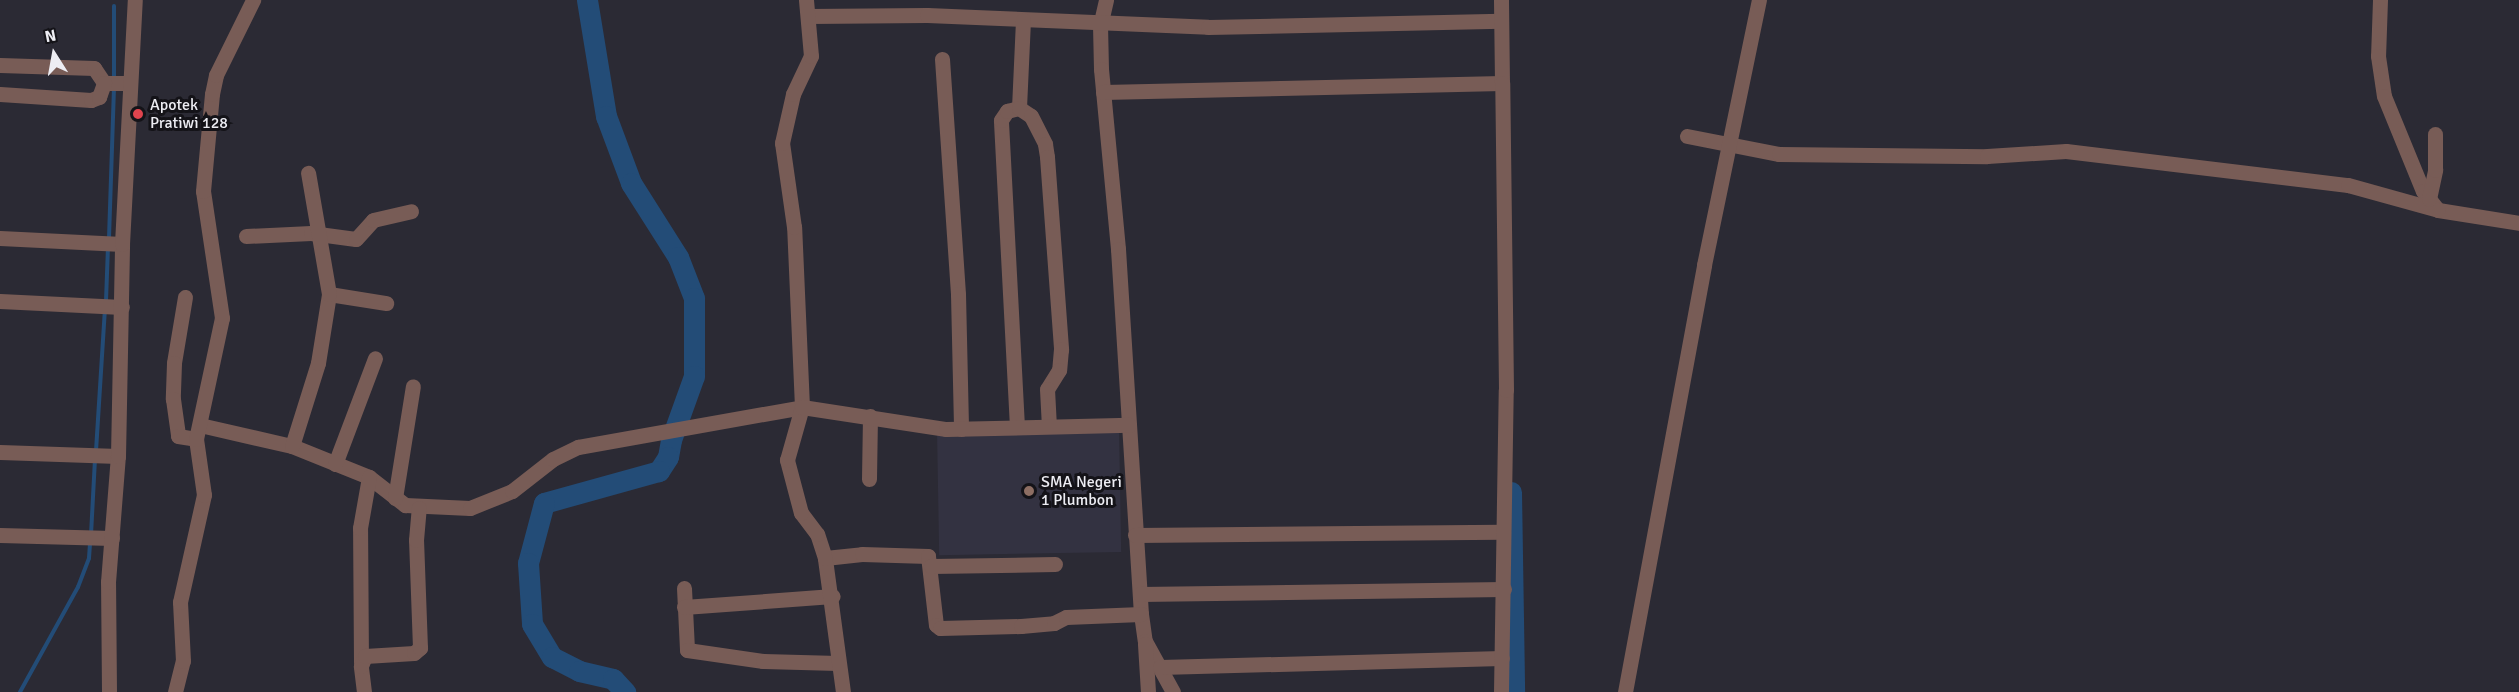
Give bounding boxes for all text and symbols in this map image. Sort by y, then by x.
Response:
north arrow [24,24,84,84]
text: N [43,25,58,47]
place label: Apotek Pratiwi 128 [150,95,228,133]
marker: Apotek Pratiwi 128 [131,107,145,121]
place label: SMA Negeri 1 Plumbon [1041,472,1122,510]
marker: SMA Negeri 1 Plumbon [1022,484,1036,498]

